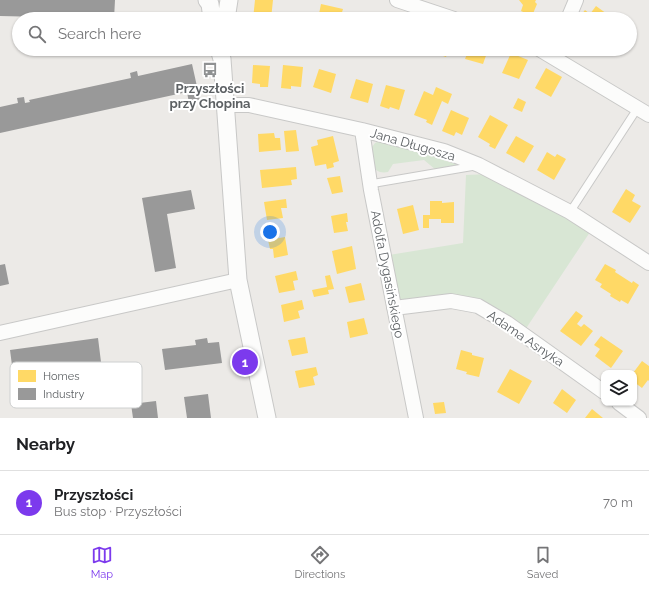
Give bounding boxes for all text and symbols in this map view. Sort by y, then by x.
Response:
search box [12,12,637,56]
icon: search [26,23,48,45]
text: Search here [58,25,141,43]
bus stop icon: Przyszłości przy Chopina [201,61,219,79]
place label: Przyszłości przy Chopina [169,81,251,111]
street label: Jana Długosza [369,125,457,164]
street label: Adolfa Dygasińskiego [368,209,407,340]
your location [260,222,280,242]
street label: Adama Asnyka [485,307,567,370]
pin: 1 [232,347,258,377]
legend [10,362,142,408]
text: Homes [43,370,79,383]
map controls [601,370,637,406]
button: layers [601,370,637,406]
text: Industry [43,388,84,401]
text: Nearby [16,434,75,454]
text: Przyszłości [54,486,133,504]
text: 1 [26,495,32,510]
text: 70 m [603,495,633,510]
text: Bus stop · Przyszłości [54,504,182,519]
tab: Map [91,544,113,581]
tab: Directions [295,544,345,581]
tab: Saved [527,544,558,581]

